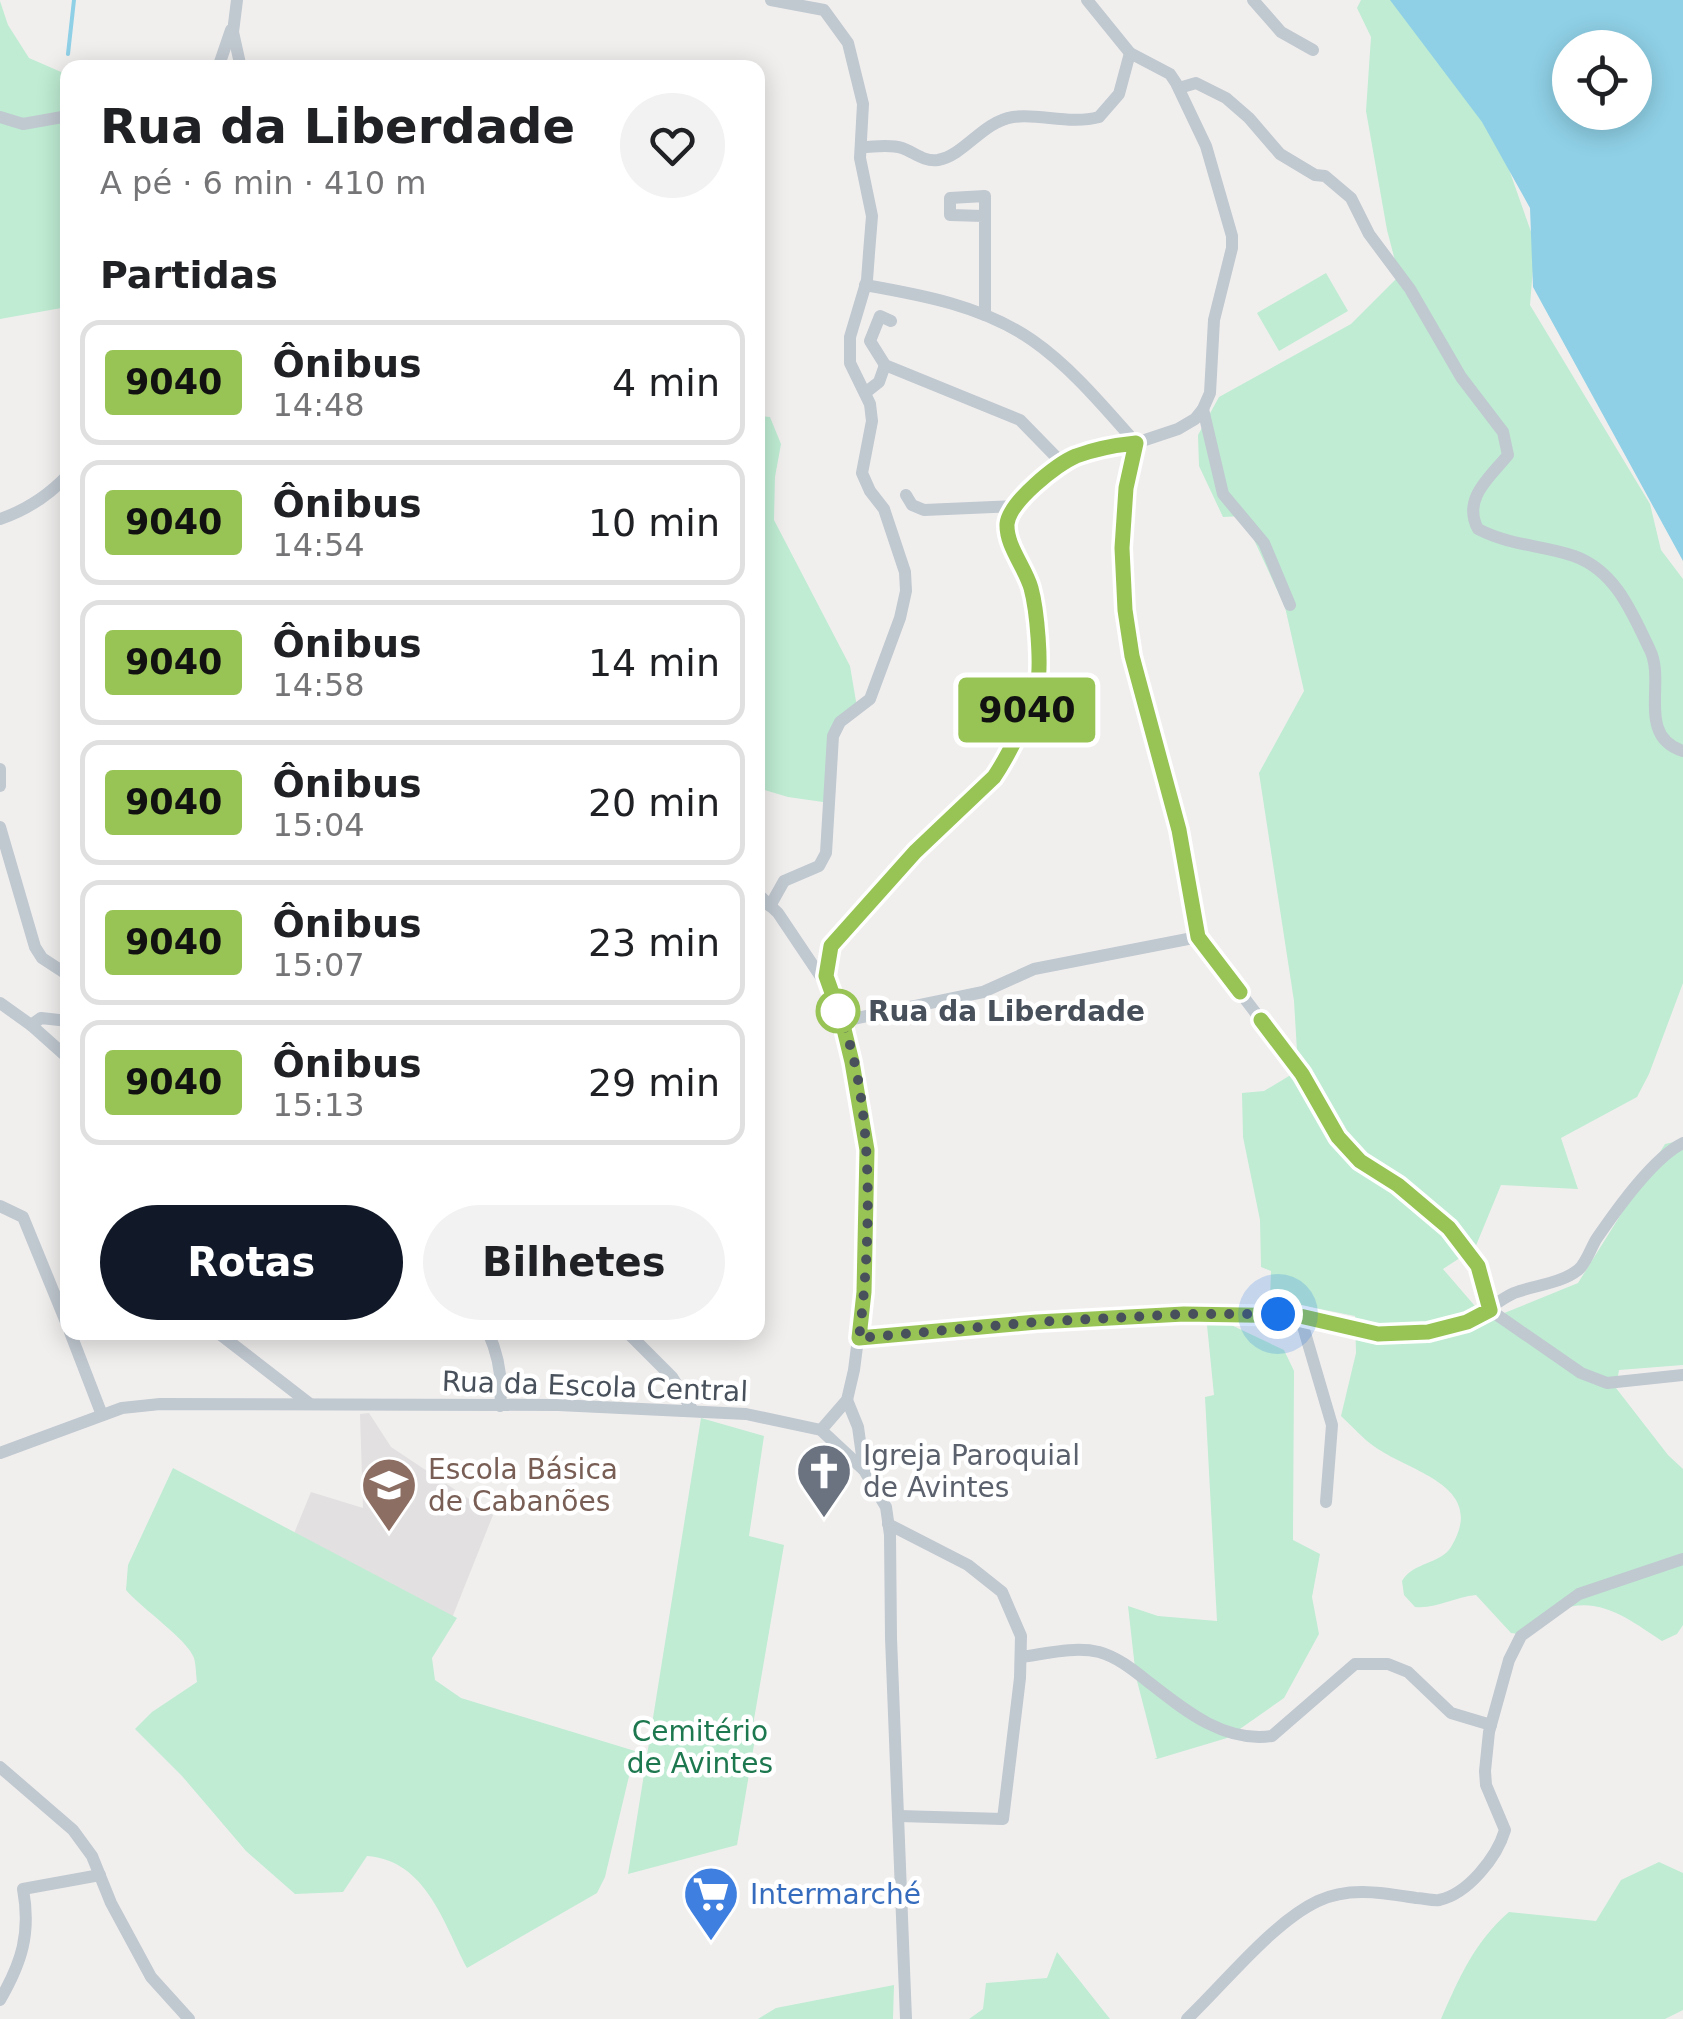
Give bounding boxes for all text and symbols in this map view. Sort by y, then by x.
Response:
map controls [1552,30,1652,130]
button: locate [1552,30,1652,130]
button: heart [620,93,725,198]
text: Rua da Liberdade [100,98,575,154]
text: A pé · 6 min · 410 m [100,164,426,202]
text: Partidas [100,253,278,297]
text: Ônibus [272,342,422,386]
text: 4 min [612,361,720,405]
text: 9040 [125,362,222,402]
text: 14:48 [272,386,365,424]
text: Ônibus [272,482,422,526]
text: 10 min [588,501,720,545]
text: 9040 [125,502,222,542]
text: 14:54 [272,526,365,564]
text: Ônibus [272,622,422,666]
text: 14 min [588,641,720,685]
text: 9040 [125,642,222,682]
text: 14:58 [272,666,365,704]
line badge: 9040 [957,678,1097,742]
text: 9040 [978,690,1076,730]
text: Ônibus [272,762,422,806]
text: 20 min [588,781,720,825]
text: 9040 [125,782,222,822]
text: 15:04 [272,806,365,844]
text: Ônibus [272,902,422,946]
text: 23 min [588,921,720,965]
text: 9040 [125,922,222,962]
text: 15:07 [272,946,365,984]
marker: Rua da Liberdade [817,990,859,1032]
place label: Rua da Liberdade [868,995,1145,1028]
text: Ônibus [272,1042,422,1086]
text: 29 min [588,1061,720,1105]
text: 9040 [125,1062,222,1102]
text: 15:13 [272,1086,365,1124]
button: Rotas [100,1205,403,1320]
button: Bilhetes [423,1205,725,1320]
your location [1253,1289,1303,1339]
street label: Rua da Escola Central [441,1365,749,1408]
place label: Igreja Paroquial de Avintes [863,1439,1080,1504]
church icon: Igreja Paroquial de Avintes [794,1441,854,1520]
place label: Escola Básica de Cabanões [428,1453,618,1518]
school or university icon: Escola Básica de Cabanões [359,1455,419,1534]
park label: Cemitério de Avintes [627,1715,773,1780]
supermarket icon: Intermarché [681,1864,741,1943]
place label: Intermarché [750,1878,921,1911]

